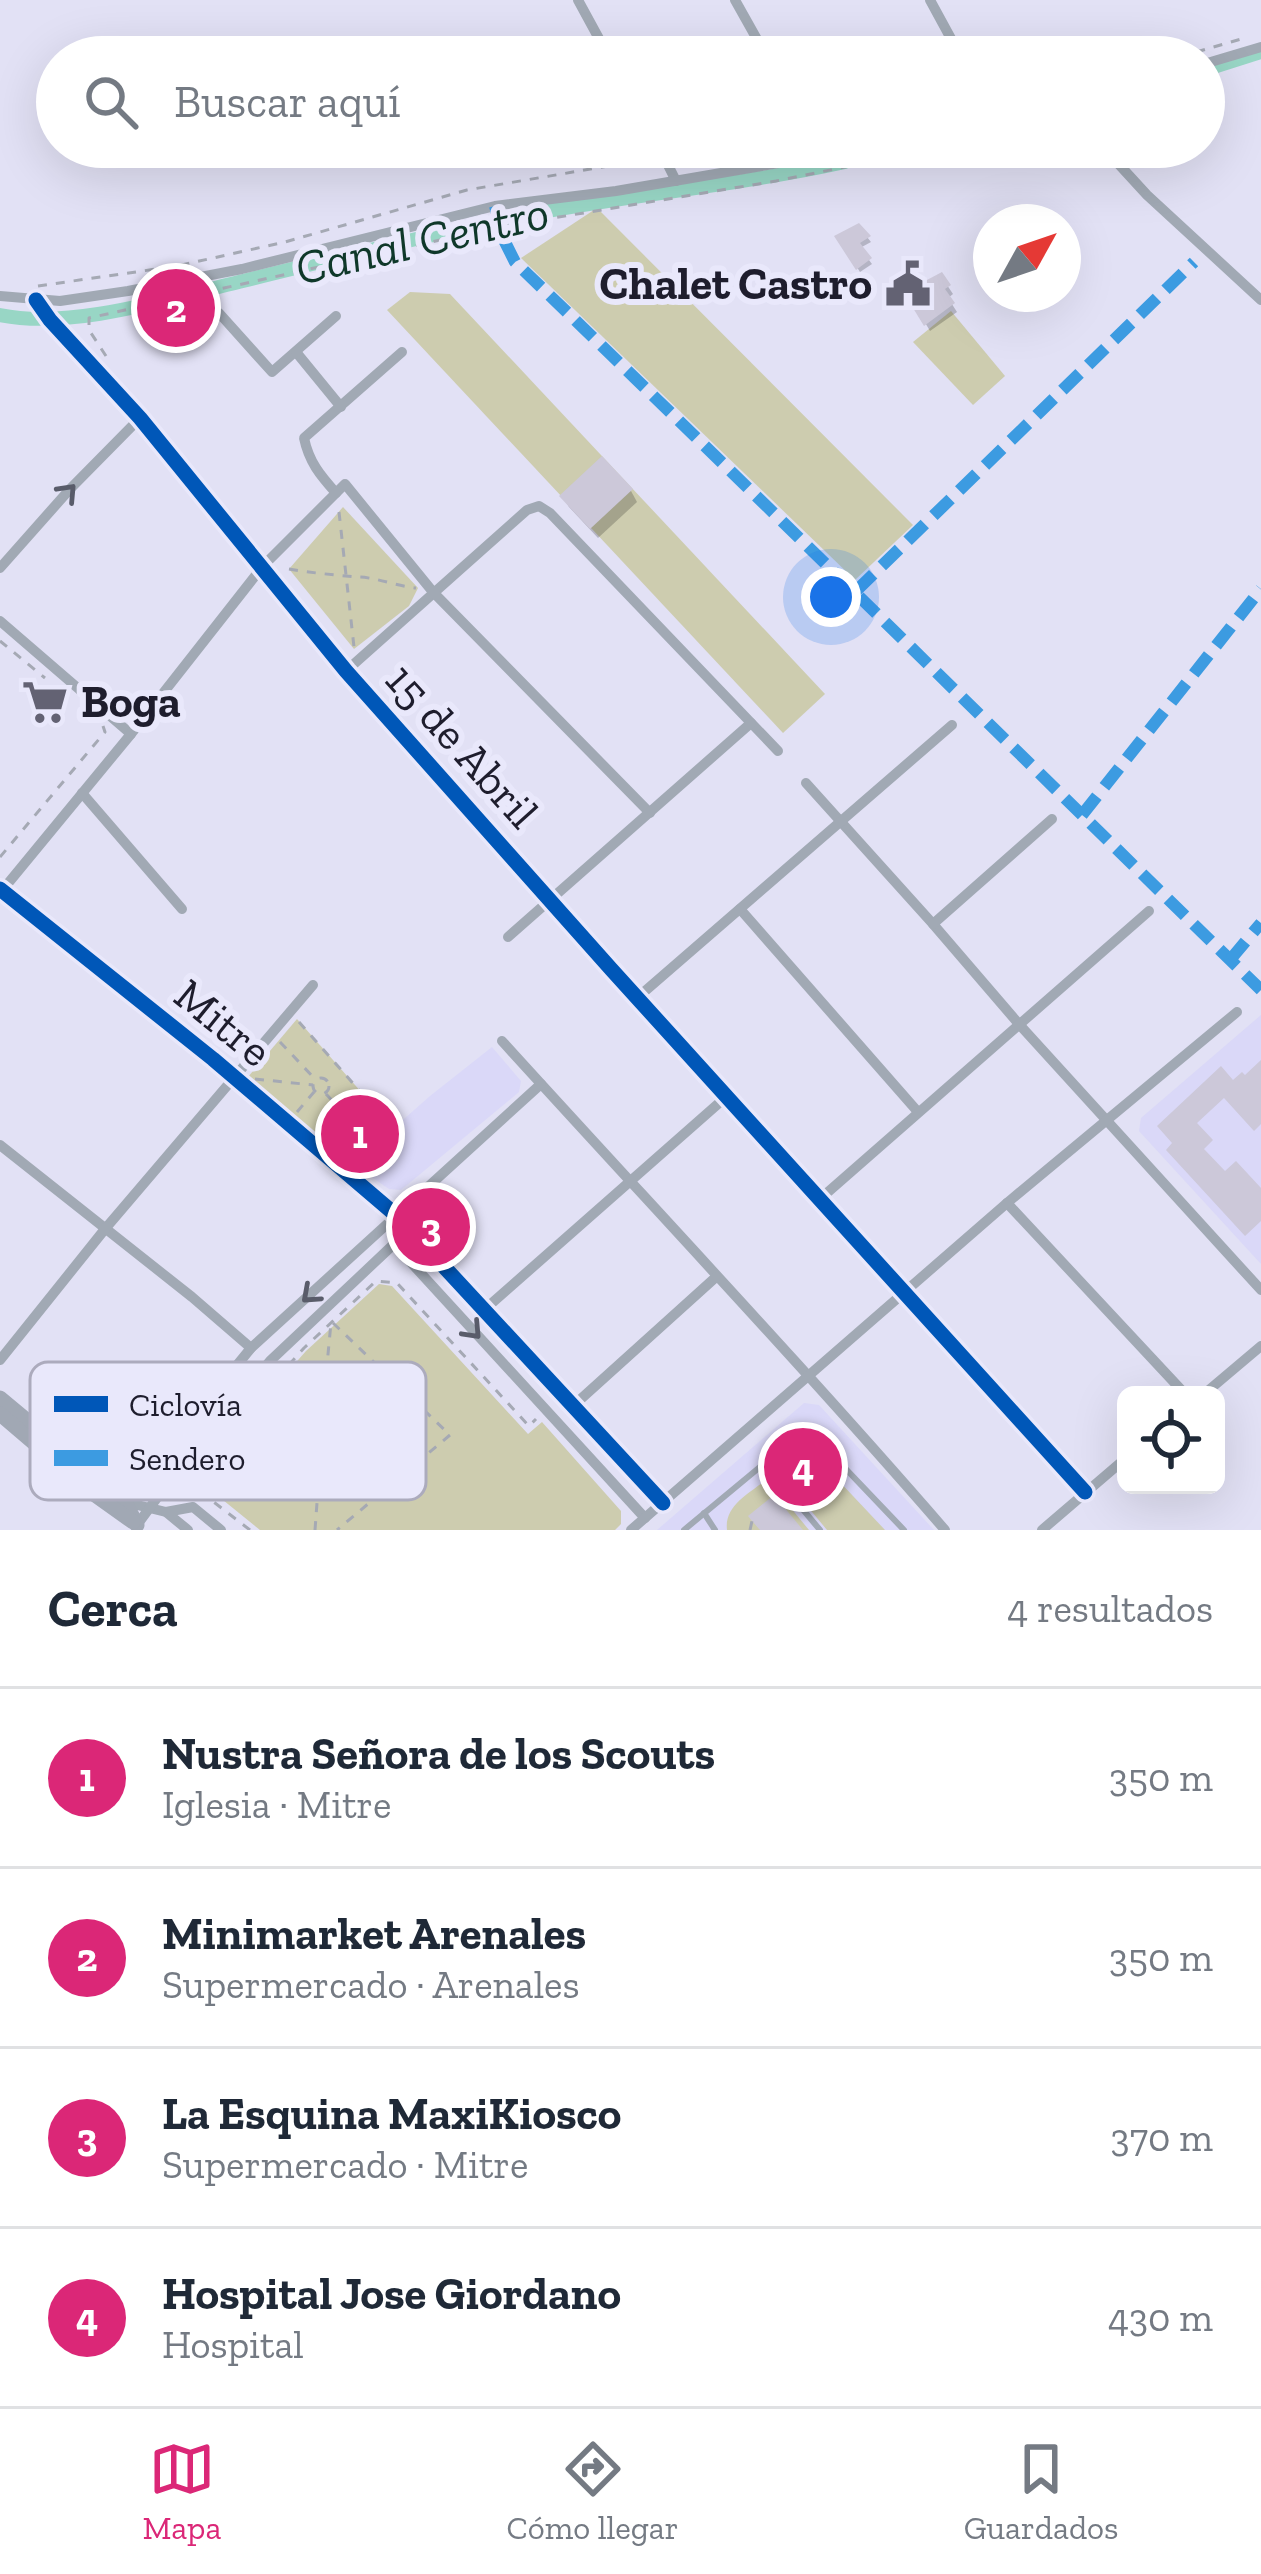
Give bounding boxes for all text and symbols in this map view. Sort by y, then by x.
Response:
search box [36,36,1225,168]
icon: search [78,69,144,135]
text: Buscar aquí [174,75,401,129]
water label: Canal Centro [290,183,554,297]
north arrow [973,204,1081,312]
place label: Chalet Castro [600,257,872,311]
public building icon: Chalet Castro [883,259,933,309]
pin: 2 [137,263,215,353]
one-way arrow [54,484,76,505]
your location [801,567,861,627]
street label: 15 de Abril [374,653,550,839]
place label: Boga [81,675,181,729]
supermarket icon: Boga [20,677,70,727]
street label: Mitre [164,968,282,1078]
pin: 1 [321,1089,399,1179]
pin: 3 [392,1182,470,1272]
one-way arrow [303,1281,324,1302]
one-way arrow [459,1317,480,1338]
legend [30,1362,426,1500]
text: Ciclovía [129,1385,242,1424]
map controls [1117,1386,1225,1494]
button: locate [1117,1386,1225,1494]
pin: 4 [764,1422,842,1512]
text: Sendero [129,1439,245,1478]
text: Cerca [48,1578,178,1639]
text: 4 resultados [1007,1585,1213,1632]
text: Nustra Señora de los Scouts [162,1727,715,1781]
text: 1 [79,1754,95,1801]
text: 350 m [1109,1754,1213,1801]
text: Iglesia · Mitre [162,1781,391,1828]
text: Minimarket Arenales [162,1907,586,1961]
text: 2 [77,1934,97,1981]
text: 350 m [1109,1934,1213,1981]
text: Supermercado · Arenales [162,1961,580,2008]
text: La Esquina MaxiKiosco [162,2087,621,2141]
text: 3 [77,2114,97,2161]
text: 370 m [1111,2114,1213,2161]
text: Supermercado · Mitre [162,2141,528,2188]
text: Hospital Jose Giordano [162,2267,621,2321]
text: 4 [76,2294,98,2341]
text: 430 m [1108,2294,1213,2341]
text: Hospital [162,2321,304,2368]
tab: Mapa [143,2436,221,2547]
tab: Cómo llegar [507,2436,679,2547]
tab: Guardados [964,2436,1118,2547]

